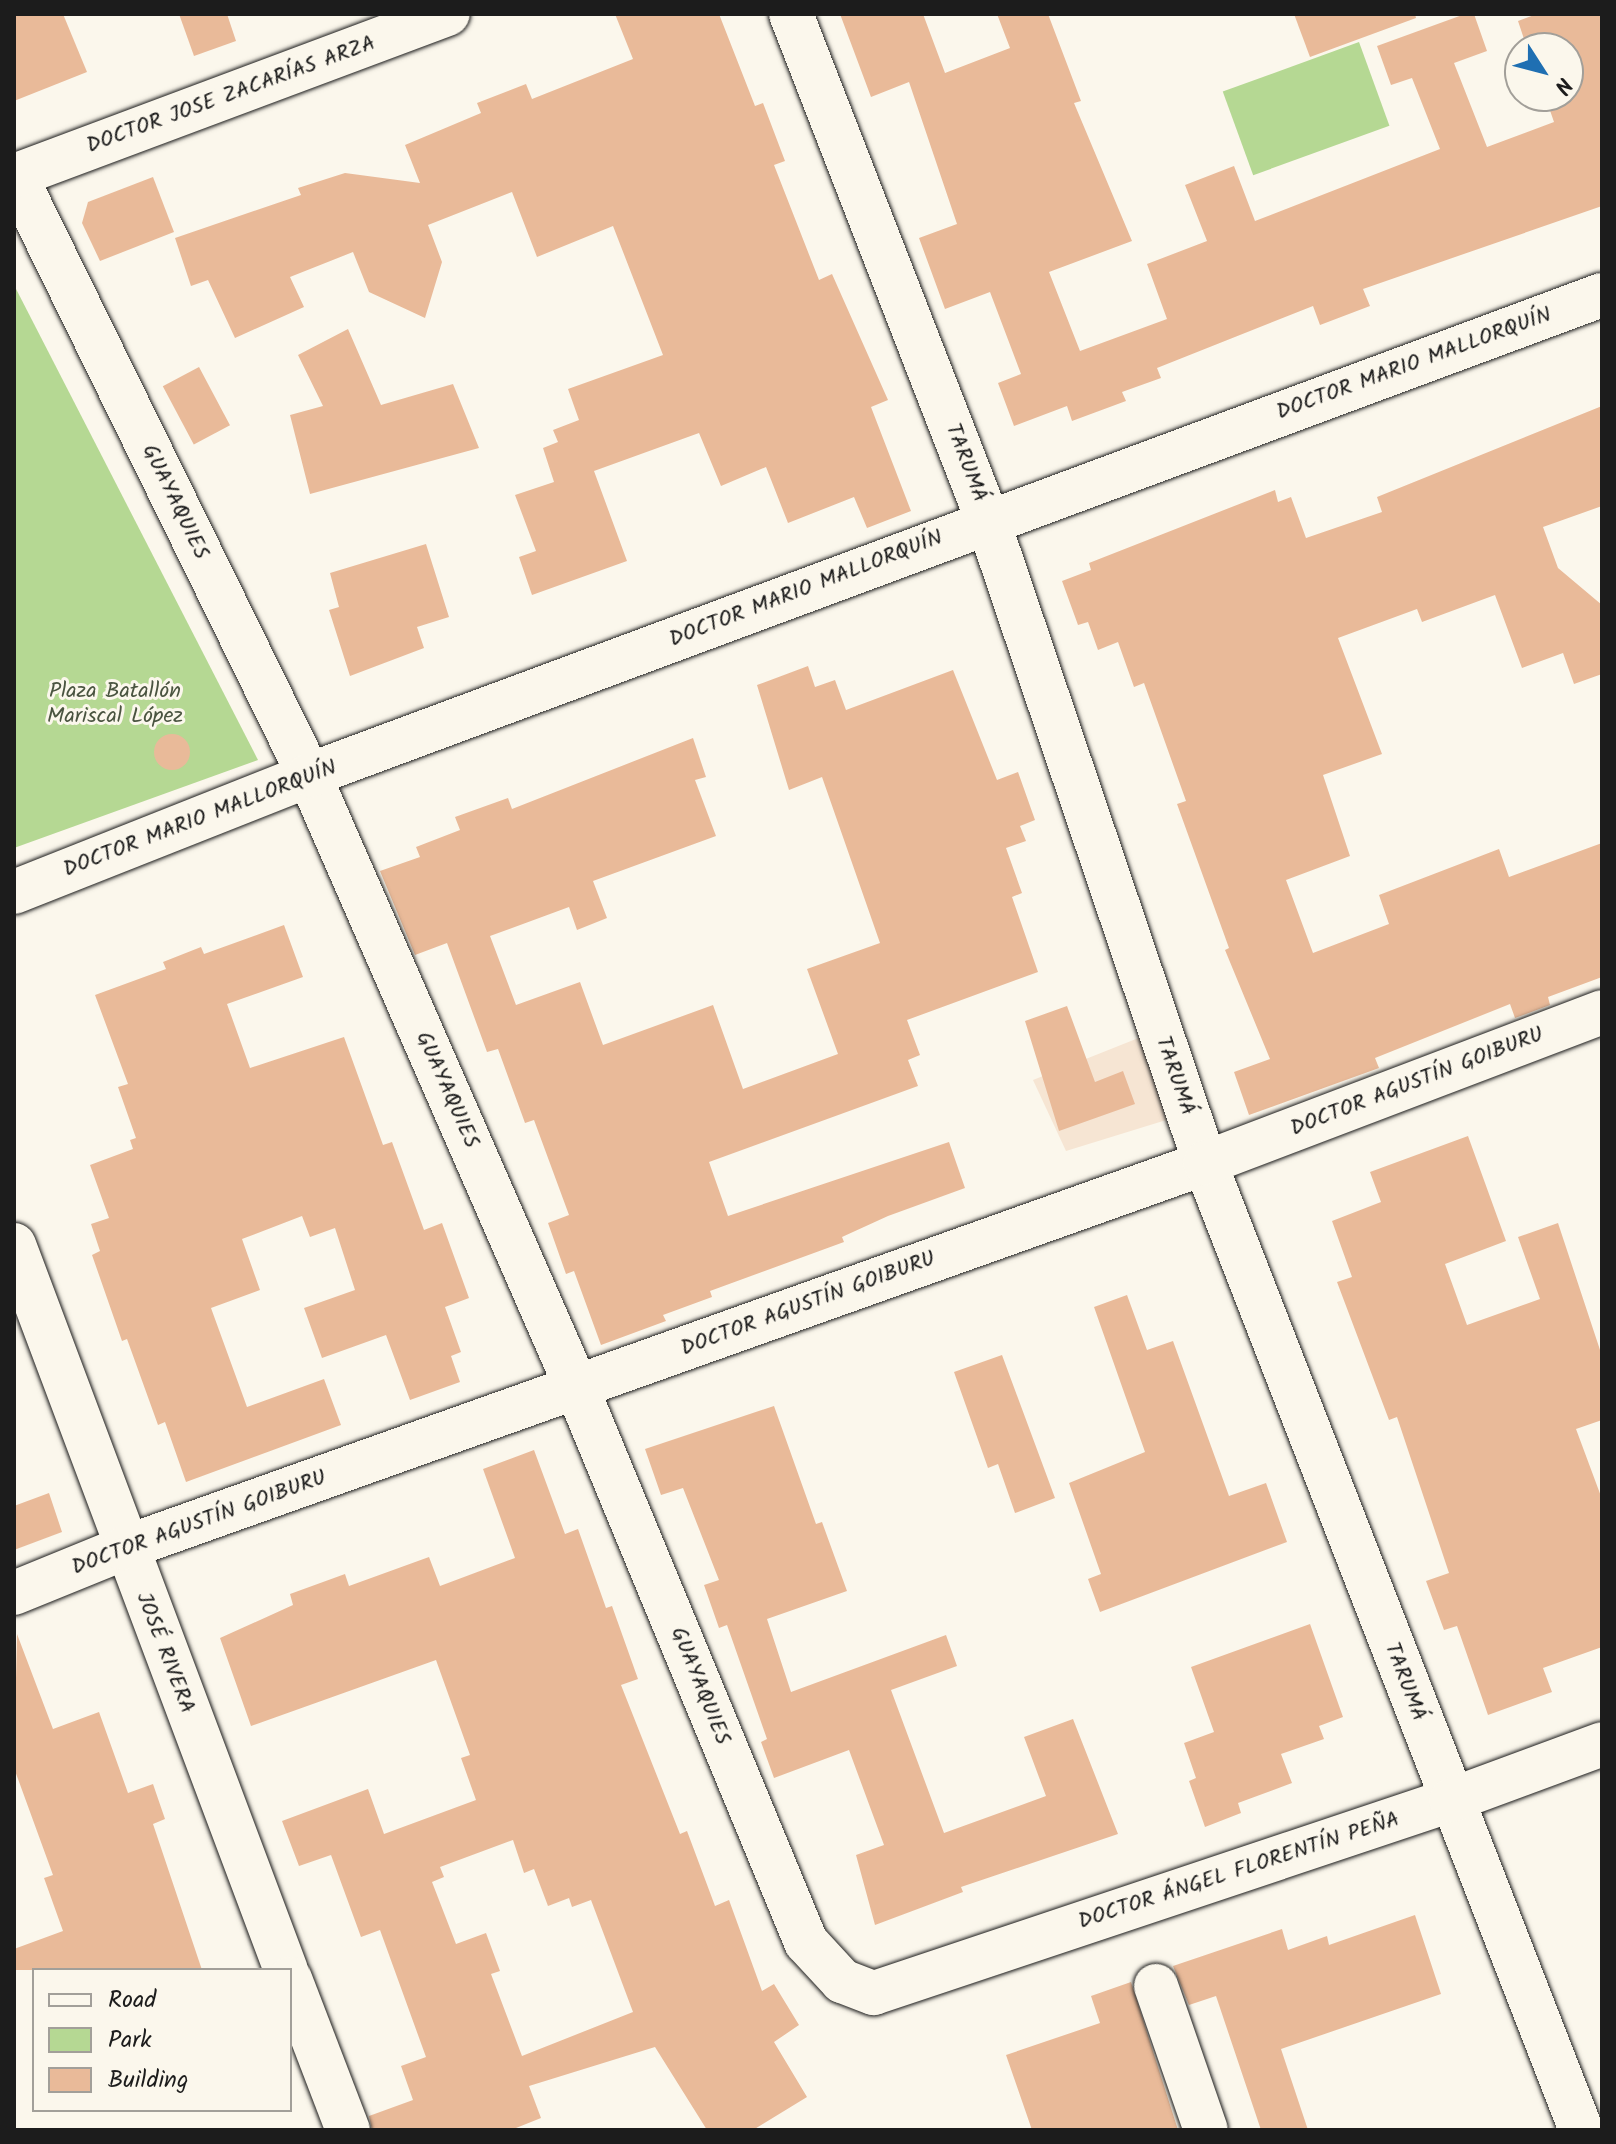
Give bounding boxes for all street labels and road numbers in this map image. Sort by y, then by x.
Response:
street label: DOCTOR JOSE ZACARÍAS ARZA [83,30,379,160]
street label: DOCTOR MARIO MALLORQUÍN [1273,302,1555,426]
street label: TARUMÁ [939,420,993,506]
street label: GUAYAQUIES [136,440,214,564]
street label: DOCTOR MARIO MALLORQUÍN [666,525,946,653]
street label: DOCTOR MARIO MALLORQUÍN [60,755,340,883]
street label: DOCTOR AGUSTÍN GOIBURU [1287,1022,1547,1142]
street label: GUAYAQUIES [410,1028,484,1152]
street label: TARUMÁ [1149,1033,1201,1119]
street label: DOCTOR AGUSTÍN GOIBURU [677,1246,939,1362]
street label: DOCTOR AGUSTÍN GOIBURU [68,1465,330,1581]
street label: JOSÉ RIVERA [130,1589,200,1717]
street label: GUAYAQUIES [664,1623,736,1749]
street label: TARUMÁ [1378,1639,1432,1725]
street label: DOCTOR ÁNGEL FLORENTÍN PEÑA [1075,1806,1403,1936]

